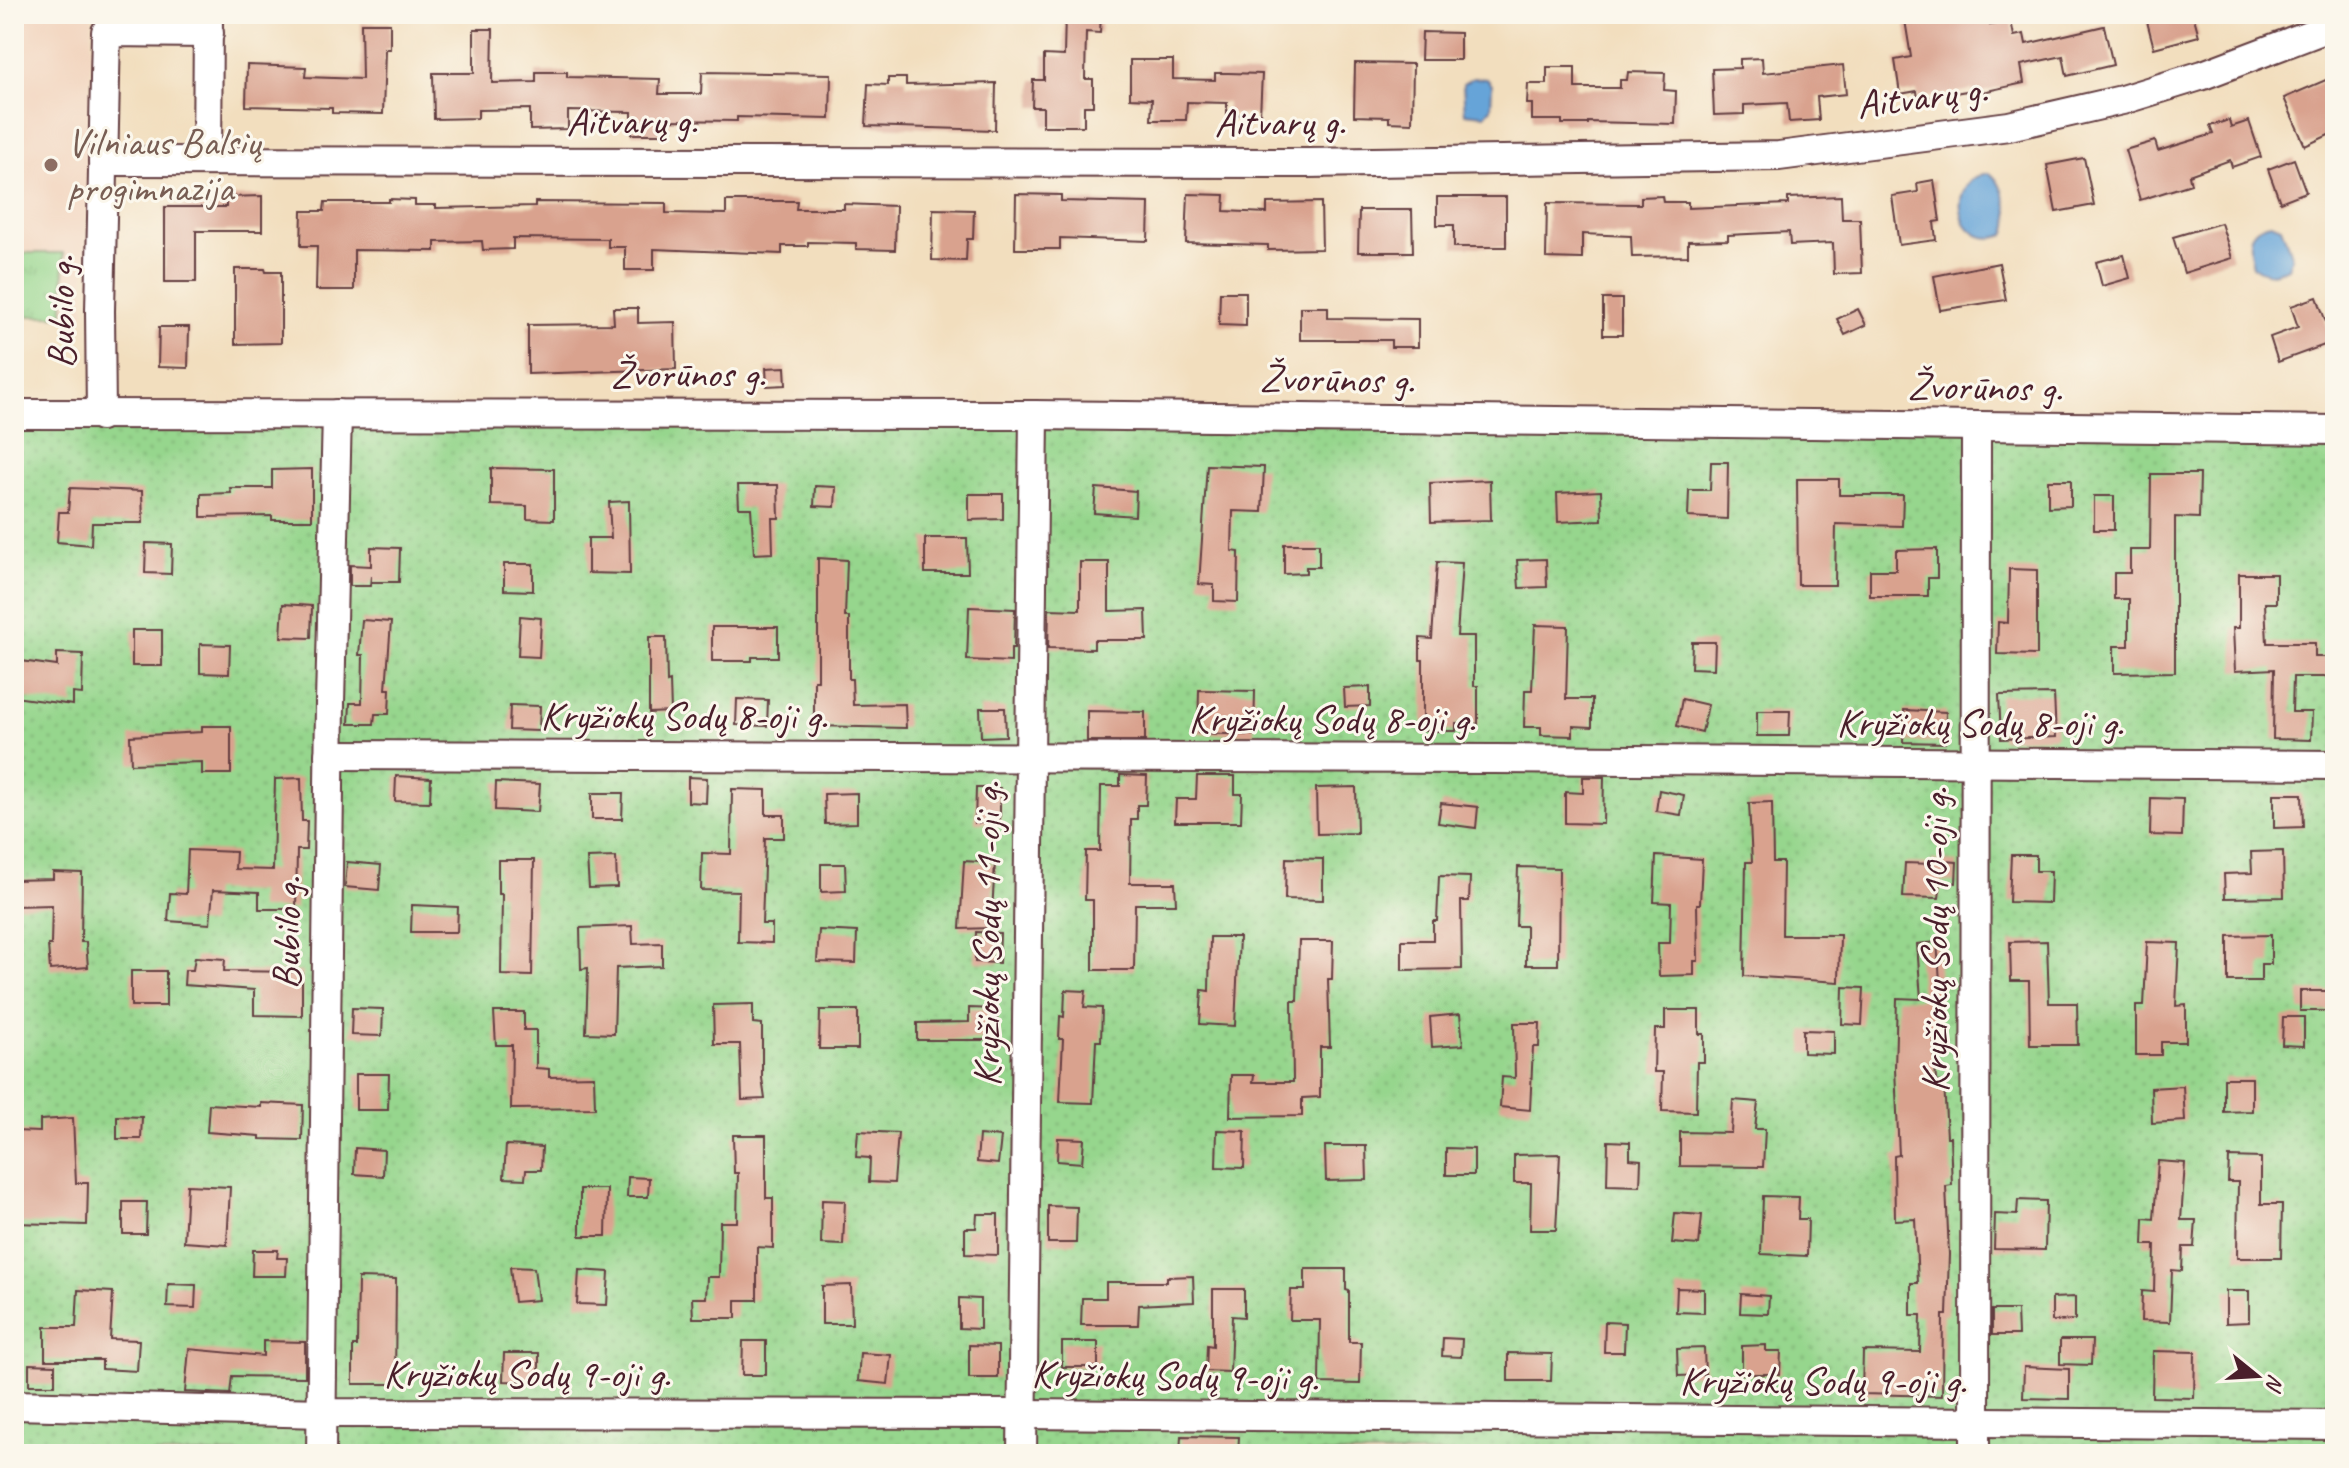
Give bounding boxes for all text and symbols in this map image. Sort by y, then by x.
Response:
street label: Aitvarų g. [1854,64,1990,130]
street label: Aitvarų g. [566,96,698,146]
street label: Aitvarų g. [1214,97,1346,147]
place label: Vilniaus Balsių progimnazija [67,117,263,213]
marker: Vilniaus Balsių progimnazija [42,156,60,174]
street label: Bubilo g. [36,256,86,368]
street label: Žvorūnos g. [611,349,766,399]
street label: Žvorūnos g. [1259,353,1415,405]
street label: Žvorūnos g. [1907,361,2063,413]
street label: Kryžiokų Sodų 8-oji g. [541,691,828,741]
street label: Kryžiokų Sodų 8-oji g. [1189,694,1476,744]
street label: Kryžiokų Sodų 8-oji g. [1837,698,2124,748]
street label: Kryžiokų Sodų 11-oji g. [962,781,1012,1087]
street label: Kryžiokų Sodų 10-oji g. [1910,787,1960,1093]
street label: Bubilo g. [261,876,313,990]
north arrow [2217,1336,2297,1416]
street label: Kryžiokų Sodų 9-oji g. [1031,1348,1319,1404]
street label: Kryžiokų Sodų 9-oji g. [384,1349,671,1399]
street label: Kryžiokų Sodų 9-oji g. [1680,1356,1967,1406]
text: N [2259,1371,2290,1396]

